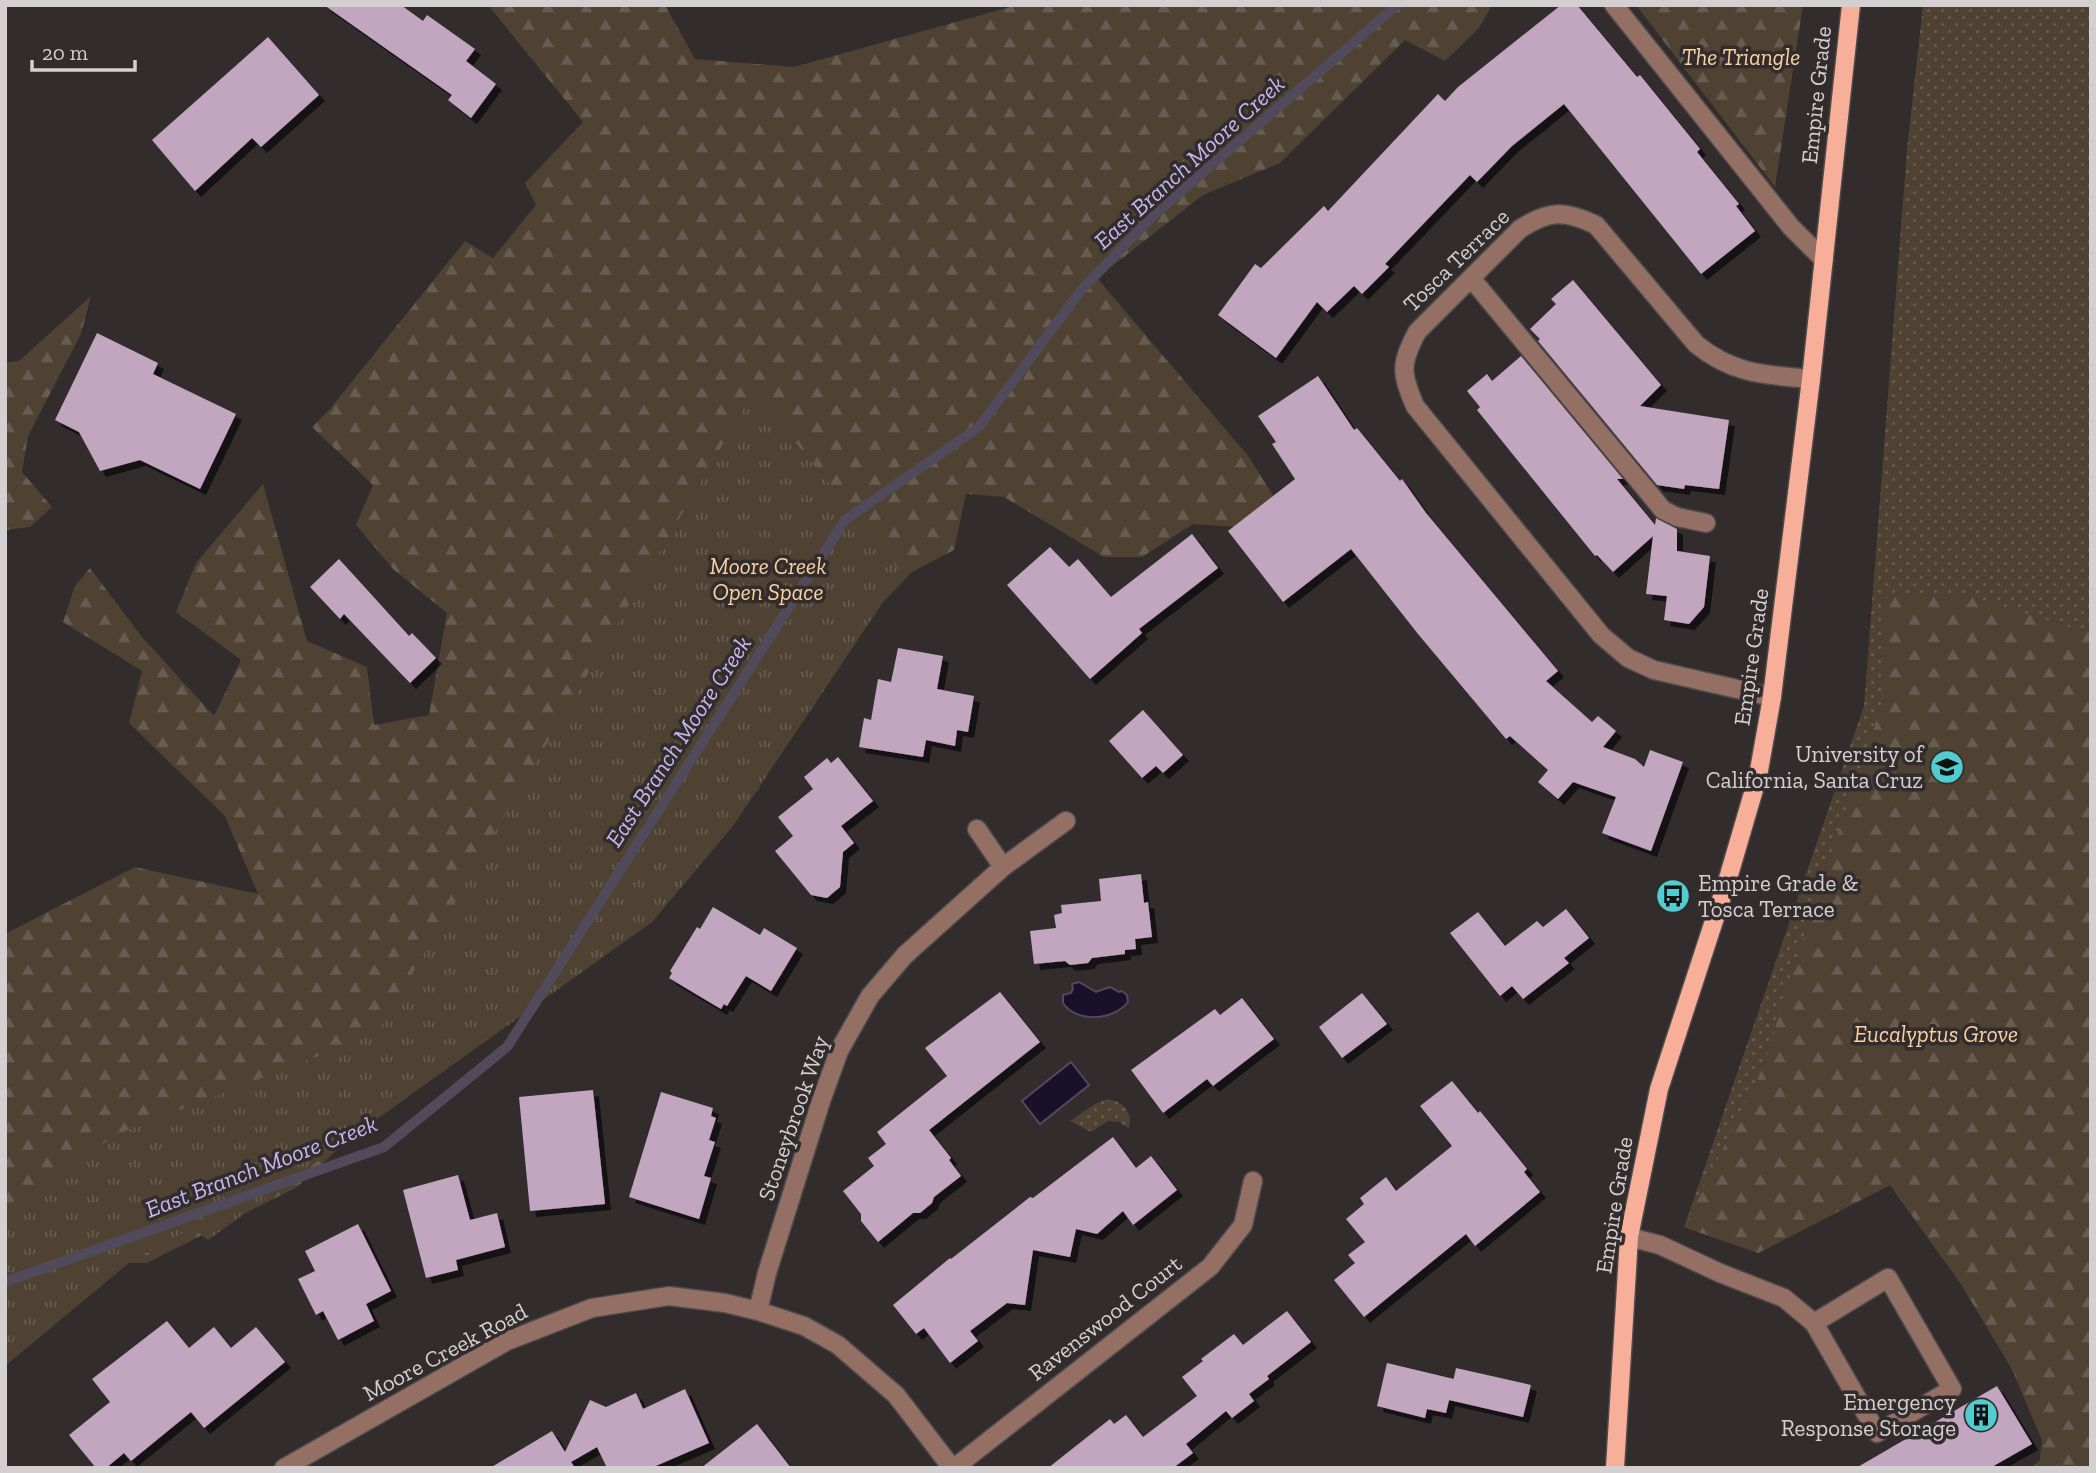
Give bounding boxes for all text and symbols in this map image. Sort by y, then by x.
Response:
street label: Empire Grade [1795,25,1837,165]
scale bar [32,28,135,72]
text: 20 m [42,40,88,65]
park label: The Triangle [1682,43,1800,71]
water label: East Branch Moore Creek [1088,69,1290,255]
street label: Tosca Terrace [1397,202,1515,318]
park label: Moore Creek Open Space [710,552,826,606]
street label: Empire Grade [1728,587,1774,727]
water label: East Branch Moore Creek [599,630,757,852]
place label: University of California, Santa Cruz [1706,740,1925,794]
school or university icon: University of California, Santa Cruz [1928,748,1966,786]
place label: Empire Grade & Tosca Terrace [1698,869,1858,923]
bus stop icon: Empire Grade & Tosca Terrace [1654,877,1692,915]
park label: Eucalyptus Grove [1854,1020,2018,1048]
street label: Stoneybrook Way [752,1032,834,1204]
water label: East Branch Moore Creek [141,1108,381,1224]
street label: Empire Grade [1589,1135,1639,1275]
street label: Ravenswood Court [1023,1249,1188,1387]
street label: Moore Creek Road [358,1297,532,1407]
place label: Emergency Response Storage [1781,1388,1956,1442]
building icon: Emergency Response Storage [1962,1396,2000,1434]

